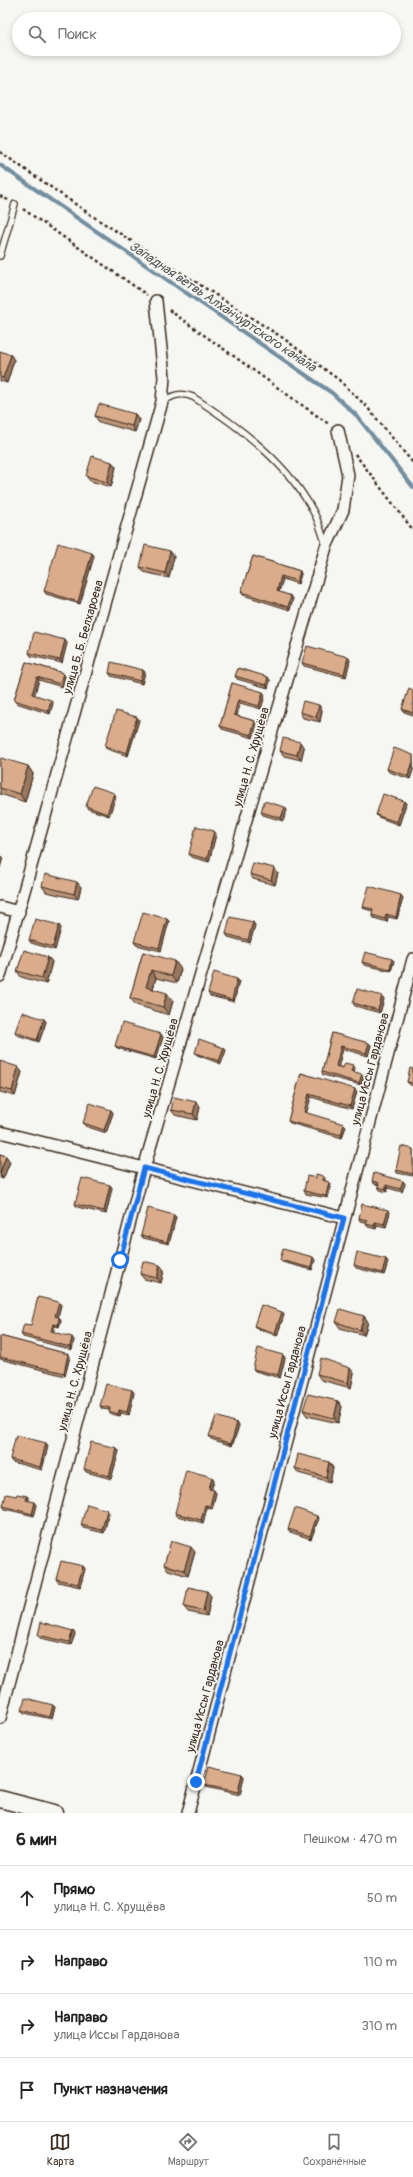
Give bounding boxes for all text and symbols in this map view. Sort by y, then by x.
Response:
search box [12,12,401,56]
icon: search [26,23,48,45]
text: Поиск [58,25,97,44]
water label: Западная ветвь Алханчуртского канала [126,238,320,376]
street label: улица Б. Б. Белхароева [60,578,107,697]
street label: улица Н. С. Хрущёва [230,705,273,810]
street label: улица Иссы Гарданова [348,1011,393,1128]
street label: улица Н. С. Хрущёва [139,1016,182,1121]
route start [111,1251,129,1269]
street label: улица Иссы Гарданова [265,1324,310,1441]
street label: улица Н. С. Хрущёва [55,1329,96,1434]
street label: улица Иссы Гарданова [183,1638,228,1755]
route end [187,1773,205,1791]
text: 6 мин [16,1829,57,1850]
text: Пешком · 470 m [304,1831,397,1847]
text: Прямо [54,1880,95,1899]
icon: ahead [16,1887,38,1909]
text: 50 m [367,1890,397,1906]
text: улица Н. С. Хрущёва [54,1899,165,1915]
icon: right [16,1951,38,1973]
text: Направо [54,1952,108,1971]
text: 110 m [364,1954,397,1970]
text: Направо [54,2008,108,2027]
icon: right [16,2015,38,2037]
text: 310 m [361,2018,397,2034]
text: улица Иссы Гарданова [54,2027,180,2043]
icon: arrive [16,2079,38,2101]
text: Пункт назначения [54,2080,168,2099]
tab: Карта [47,2131,74,2168]
tab: Маршрут [168,2131,209,2168]
tab: Сохранённые [303,2131,366,2168]

